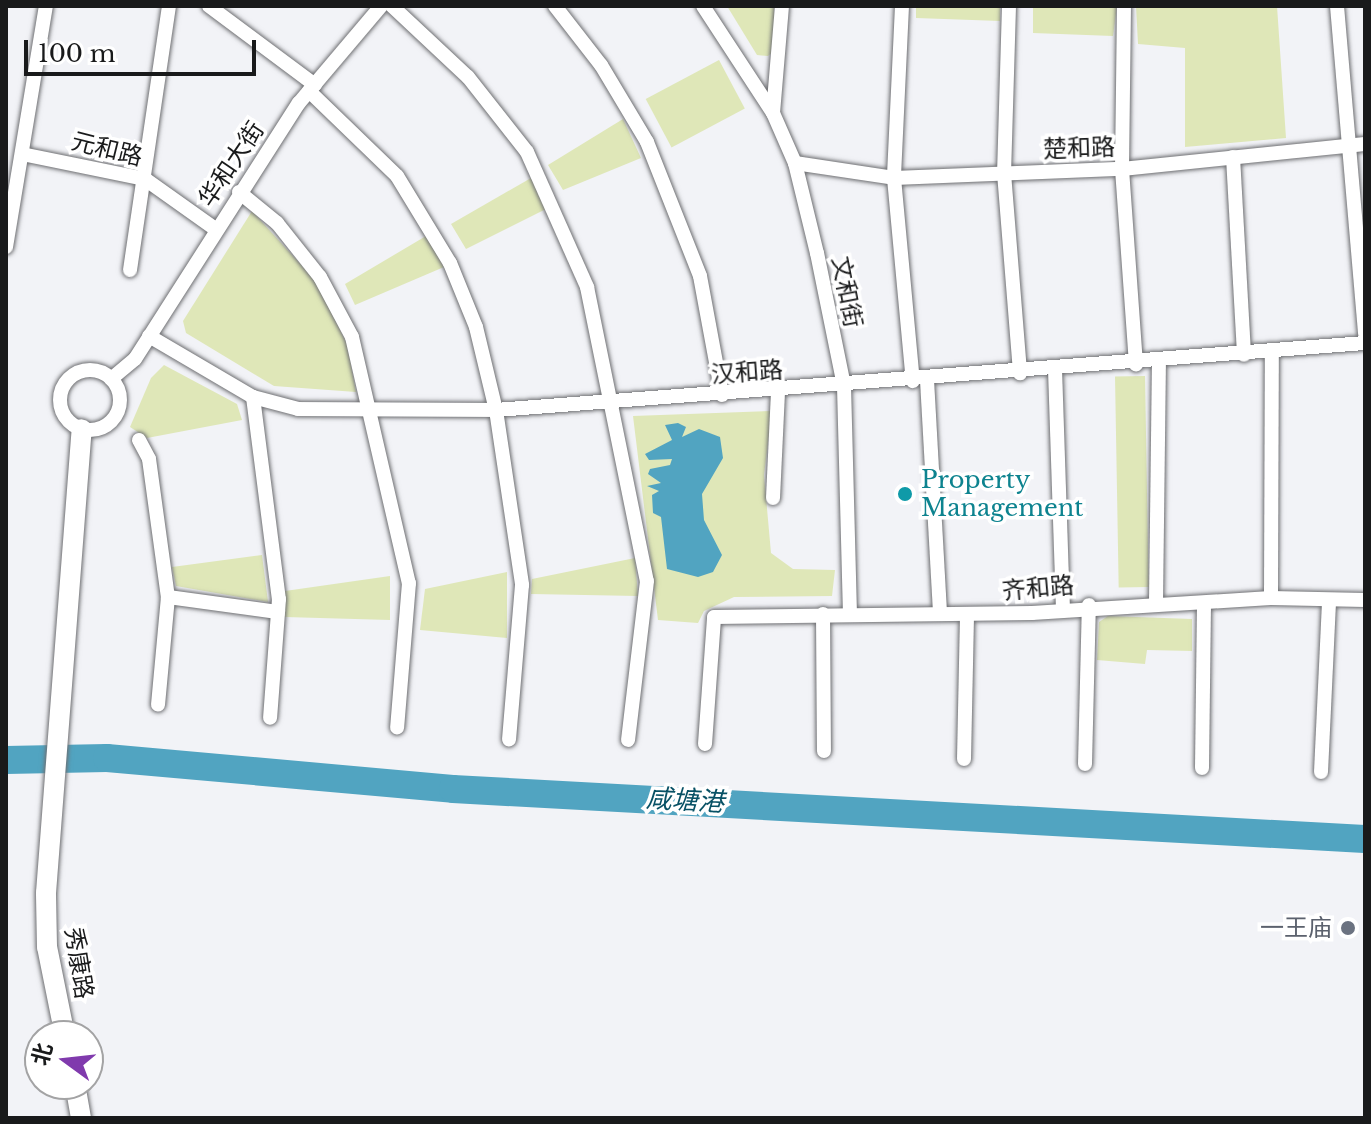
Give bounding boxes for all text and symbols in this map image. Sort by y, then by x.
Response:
scale bar [28,24,260,74]
text: 100 m [38,39,116,68]
street label: 华和大街 [192,116,270,212]
street label: 元和路 [69,126,145,172]
street label: 楚和路 [1043,132,1115,164]
street label: 文和街 [826,254,868,330]
street label: 汉和路 [710,355,784,389]
place label: Property Management [921,466,1083,522]
marker: Property Management [896,485,914,503]
street label: 齐和路 [1001,571,1075,605]
water label: 咸塘港 [645,783,725,819]
place label: 一王庙 [1260,914,1332,942]
marker: 一王庙 [1339,919,1357,937]
street label: 秀康路 [59,925,99,1001]
north arrow [24,1020,104,1100]
text: 北 [26,1040,58,1068]

